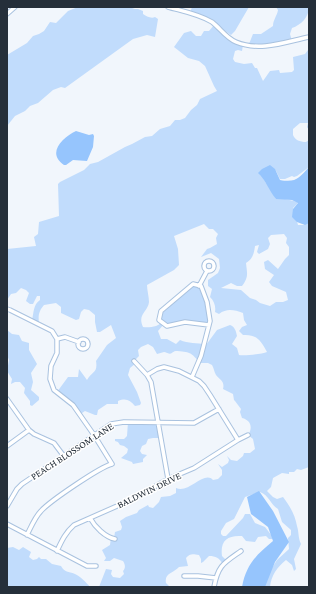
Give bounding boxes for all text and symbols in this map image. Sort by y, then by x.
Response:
street label: PEACH BLOSSOM LANE [29,420,116,482]
street label: BALDWIN DRIVE [115,470,183,510]

